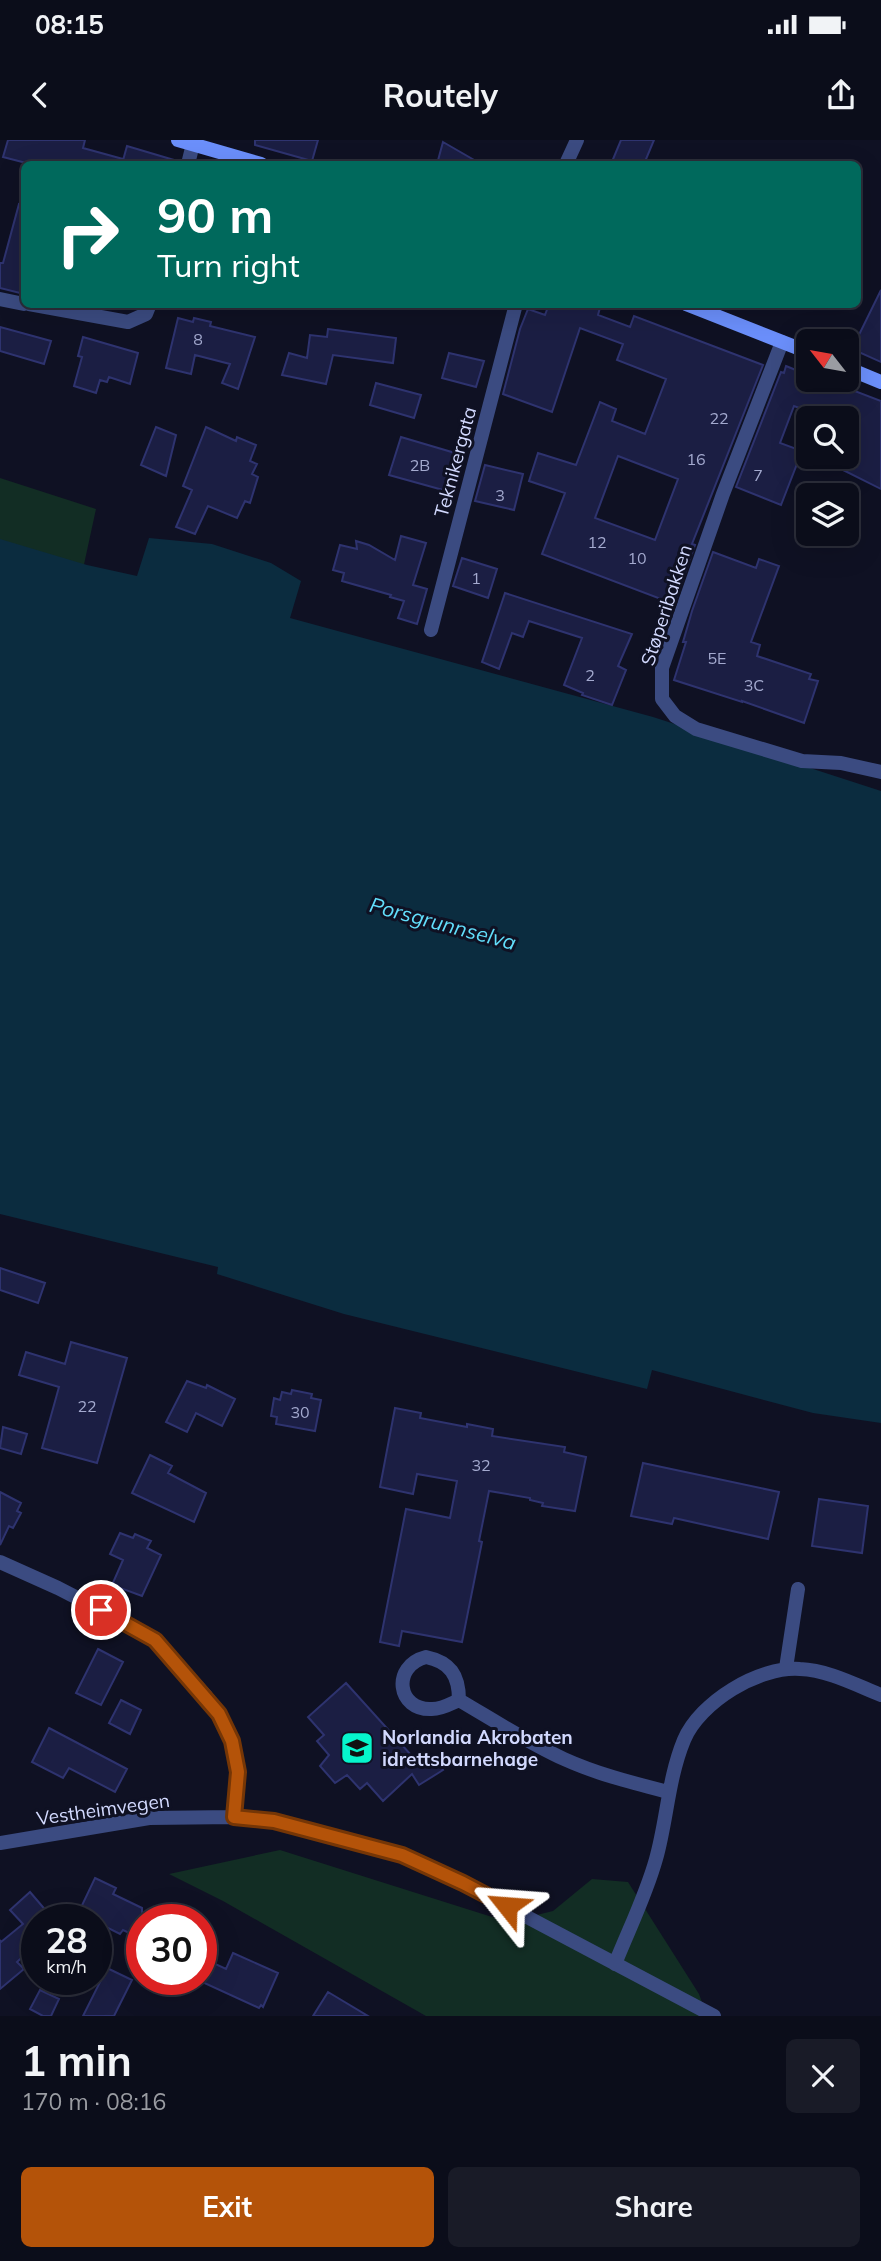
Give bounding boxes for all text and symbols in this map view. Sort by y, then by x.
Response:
text: 08:15 [35,8,104,41]
text: Routely [383,75,498,115]
icon: back [21,76,59,114]
icon: share [822,76,860,114]
text: 90 m [157,184,273,245]
icon: right [42,189,133,280]
text: Turn right [157,245,300,285]
house number: 8 [193,329,203,349]
north arrow [796,329,859,392]
map controls [796,329,859,546]
street label: Teknikergata [429,404,481,520]
button: search [796,406,859,469]
house number: 22 [709,408,729,428]
house number: 16 [686,449,706,469]
house number: 2B [410,455,430,475]
house number: 7 [753,465,763,485]
button: layers [796,483,859,546]
house number: 3 [495,485,505,505]
house number: 12 [587,532,607,552]
street label: Støperibakken [635,541,697,669]
house number: 10 [627,548,647,568]
house number: 1 [471,568,481,588]
house number: 5E [707,648,727,668]
house number: 2 [585,665,595,685]
house number: 3C [744,675,764,695]
water label: Porsgrunnselva [367,891,519,955]
house number: 22 [77,1396,97,1416]
house number: 30 [290,1402,310,1422]
house number: 32 [471,1455,491,1475]
pin [71,1580,131,1640]
icon: arrive [82,1591,120,1629]
place label: Norlandia Akrobaten idrettsbarnehage [382,1725,573,1771]
school or university icon: Norlandia Akrobaten idrettsbarnehage [338,1729,376,1767]
street label: Vestheimvegen [35,1788,171,1830]
position arrow [470,1869,544,1943]
speed limit sign: 30 [126,1904,217,1995]
text: 28 [45,1918,88,1962]
text: km/h [46,1955,87,1978]
text: 1 min [21,2034,132,2087]
button: close [786,2039,860,2113]
text: 170 m · 08:16 [21,2087,166,2116]
button: Exit [21,2167,434,2247]
button: Share [448,2167,860,2247]

